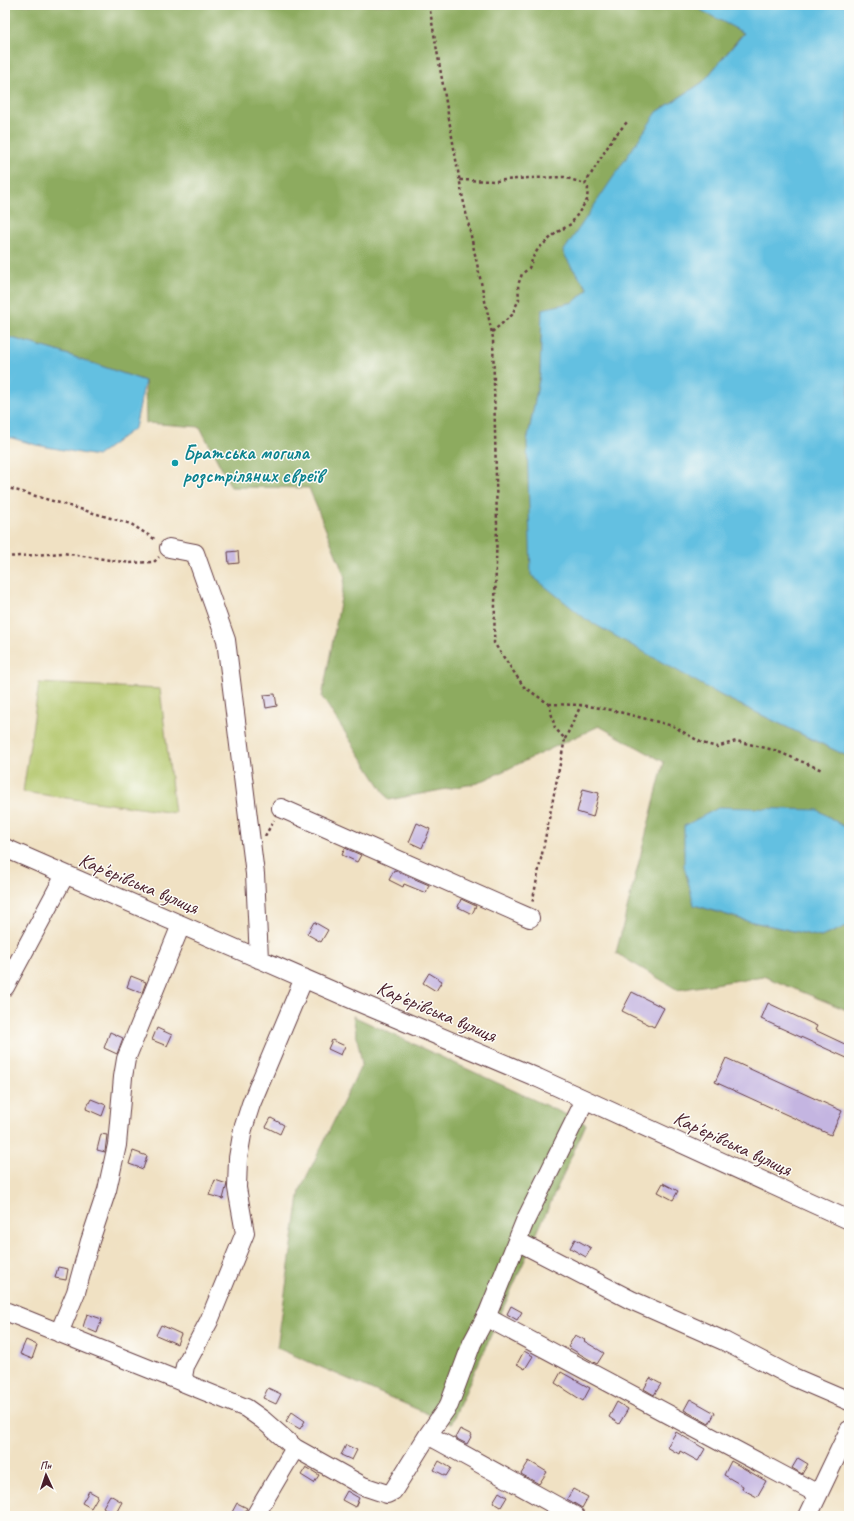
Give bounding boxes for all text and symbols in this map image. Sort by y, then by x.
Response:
place label: Братська могила розстріляних євреїв [183,440,328,489]
marker: Братська могила розстріляних євреїв [170,458,180,468]
street label: Кар'єрівська вулиця [75,847,203,920]
street label: Кар'єрівська вулиця [373,975,501,1048]
street label: Кар'єрівська вулиця [670,1105,797,1182]
north arrow [26,1455,66,1495]
text: Пн [39,1458,53,1472]

